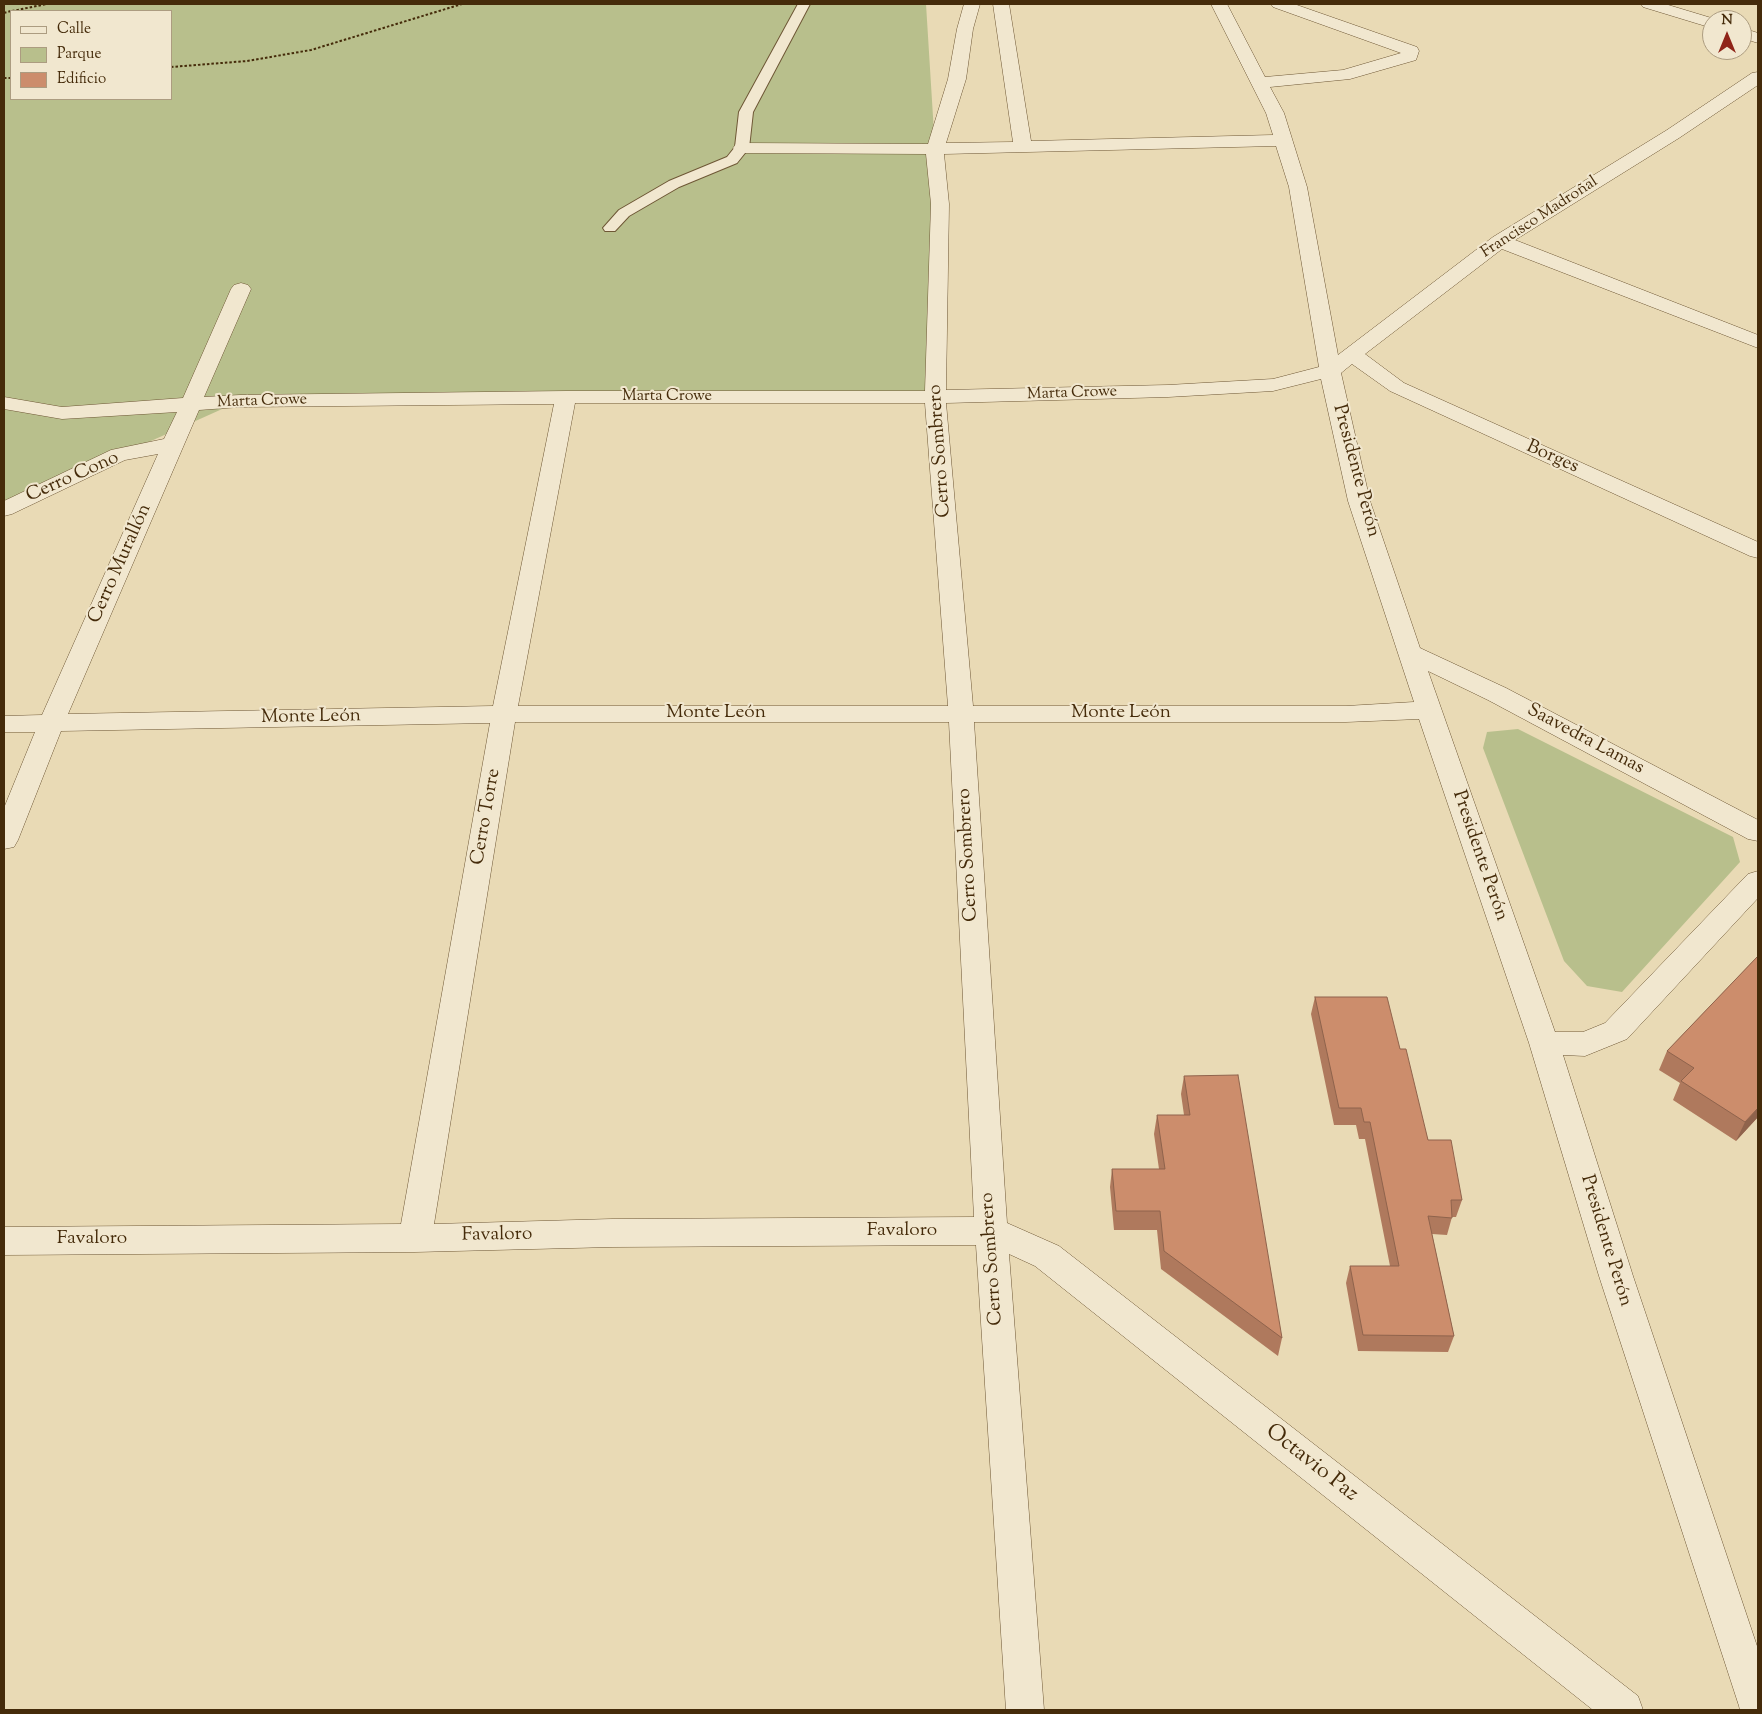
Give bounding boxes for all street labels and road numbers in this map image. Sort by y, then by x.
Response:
street label: Francisco Madroñal [1478,173,1602,263]
street label: Marta Crowe [1027,383,1117,405]
street label: Cerro Sombrero [925,384,957,518]
street label: Marta Crowe [622,387,712,407]
street label: Marta Crowe [217,391,307,413]
street label: Presidente Perón [1326,402,1384,540]
street label: Borges [1522,436,1582,480]
street label: Cerro Cono [23,447,123,509]
street label: Cerro Murallón [84,501,158,627]
street label: Saavedra Lamas [1523,700,1647,780]
street label: Monte León [666,703,766,725]
street label: Monte León [1071,703,1171,725]
street label: Monte León [261,706,361,730]
street label: Cerro Torre [467,767,507,867]
street label: Cerro Sombrero [954,788,984,922]
street label: Presidente Perón [1446,788,1512,924]
street label: Presidente Perón [1574,1172,1636,1310]
street label: Cerro Sombrero [977,1192,1009,1326]
street label: Favaloro [867,1221,937,1243]
street label: Favaloro [462,1224,532,1248]
street label: Favaloro [57,1229,127,1251]
street label: Octavio Paz [1259,1419,1363,1509]

